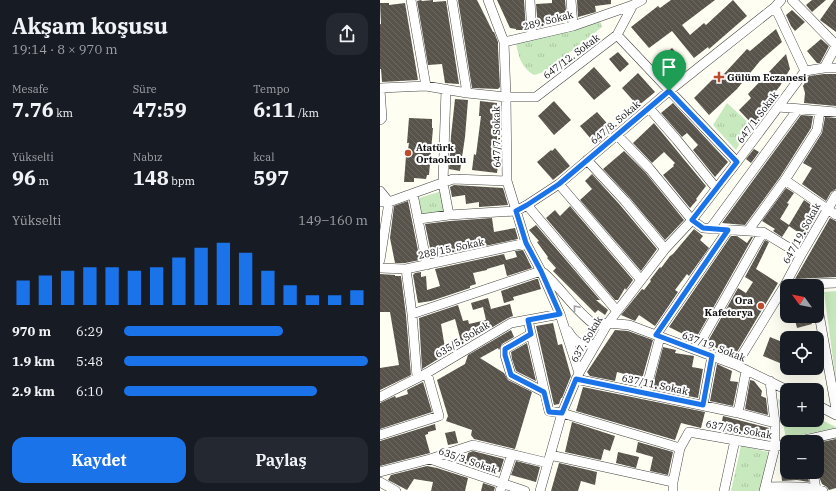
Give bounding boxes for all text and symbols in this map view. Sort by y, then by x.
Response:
street label: 289. Sokak [521,8,575,33]
text: Akşam koşusu [12,11,168,40]
button: share [326,13,368,55]
street label: 647/12. Sokak [541,31,602,82]
text: 19:14 · 8 × 970 m [12,41,118,58]
pin [652,50,686,91]
icon: arrive [658,56,680,78]
place label: Gülüm Eczanesi [727,71,807,84]
marker: Gülüm Eczanesi [714,72,724,82]
text: Mesafe [12,82,48,96]
text: Süre [133,82,157,96]
text: Tempo [253,82,289,96]
street label: 647/1. Sokak [734,89,781,146]
text: 7.76 [12,96,54,123]
text: 47:59 [133,96,187,123]
text: 6:11 [253,96,295,123]
street label: 647/8. Sokak [588,98,643,147]
text: km [54,106,73,120]
text: /km [295,106,319,120]
street label: 647/7. Sokak [489,106,504,168]
place label: Atatürk Ortaokulu [416,141,467,166]
marker: Atatürk Ortaokulu [403,148,413,158]
text: Yükselti [12,150,54,164]
text: Nabız [133,150,163,164]
text: kcal [253,150,275,164]
text: 96 [12,164,36,191]
text: 148 [133,164,169,191]
text: 597 [253,164,289,191]
text: m [36,174,49,188]
text: bpm [169,174,195,188]
street label: 647/19. Sokak [779,201,824,266]
text: Yükselti [12,212,61,229]
text: 149–160 m [298,212,368,229]
street label: 288/15. Sokak [417,235,486,262]
north arrow [780,279,824,323]
map controls [780,279,824,479]
place label: Ora Kafeterya [705,294,753,319]
marker: Ora Kafeterya [756,301,766,311]
one-way arrow [573,305,580,312]
street label: 637. Sokak [568,314,605,365]
street label: 635/5. Sokak [433,318,492,361]
text: 970 m [12,323,51,340]
text: 6:29 [76,323,103,340]
street label: 637/19. Sokak [680,328,748,365]
button: locate [780,331,824,375]
text: 1.9 km [12,353,55,370]
text: 5:48 [76,353,103,370]
street label: 637/11. Sokak [621,371,689,398]
text: 2.9 km [12,383,55,400]
text: 6:10 [76,383,103,400]
button: + [780,383,824,427]
street label: 637/36. Sokak [705,417,773,442]
button: − [780,435,824,479]
button: Kaydet [12,437,186,483]
button: Paylaş [194,437,368,483]
street label: 635/3. Sokak [437,444,499,477]

